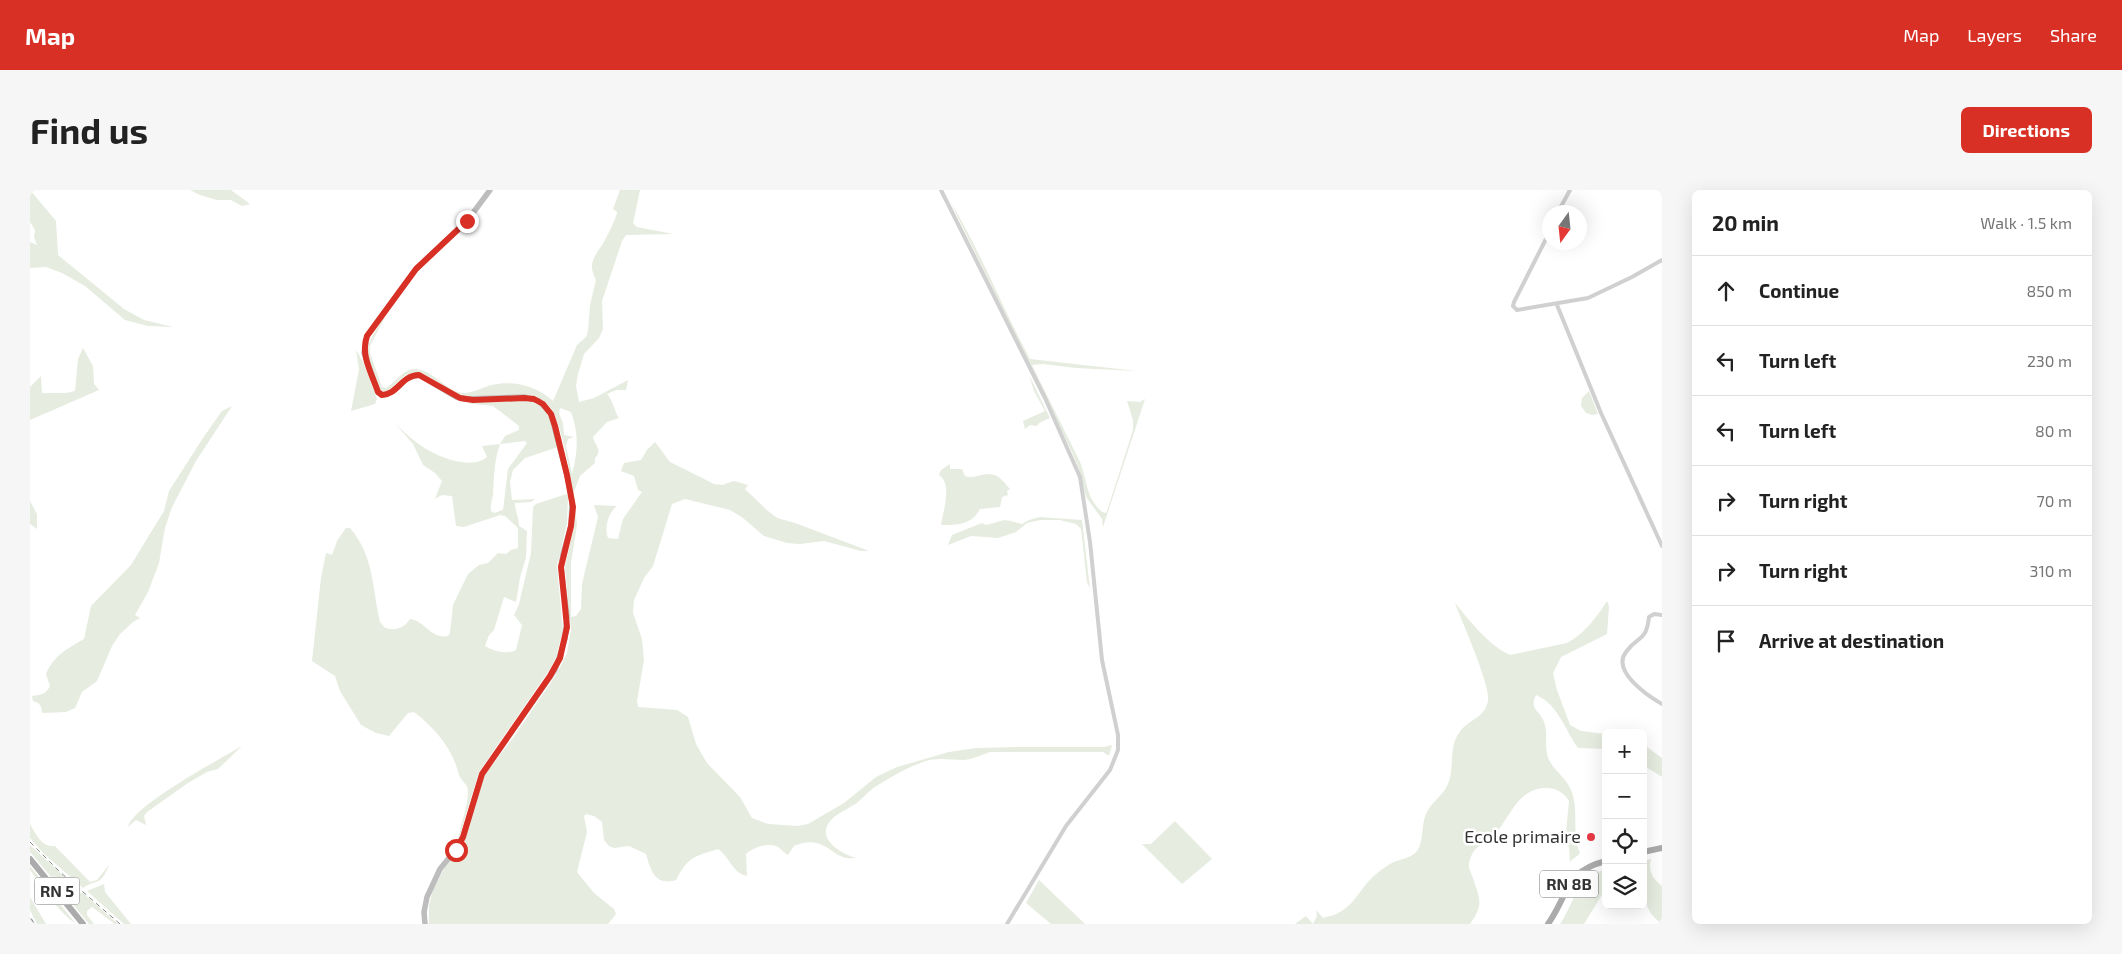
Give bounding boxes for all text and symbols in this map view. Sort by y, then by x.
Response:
text: Map [25,21,75,50]
text: Map [1903,24,1939,46]
text: Layers [1967,24,2022,46]
text: Share [2050,24,2097,46]
button: Directions [1961,107,2092,153]
text: Find us [30,109,148,151]
north arrow [1542,205,1587,250]
route end [456,210,479,233]
text: 20 min [1712,210,1779,235]
text: Walk · 1.5 km [1980,213,2072,232]
icon: ahead [1712,277,1740,305]
text: Continue [1759,279,1839,302]
text: 850 m [2026,281,2072,300]
icon: left [1712,347,1740,375]
text: Turn left [1759,349,1836,372]
text: 230 m [2027,351,2072,370]
icon: left [1712,417,1740,445]
text: Turn left [1759,419,1836,442]
text: 80 m [2035,421,2072,440]
icon: right [1712,487,1740,515]
text: Turn right [1759,489,1847,512]
text: 70 m [2037,491,2072,510]
icon: right [1712,557,1740,585]
text: Turn right [1759,559,1847,582]
text: 310 m [2030,561,2072,580]
icon: arrive [1712,627,1740,655]
text: Arrive at destination [1759,629,1944,652]
map controls [1602,729,1647,909]
button: + [1602,729,1647,774]
button: − [1602,774,1647,819]
button: locate [1602,819,1647,864]
place label: Ecole primaire [1464,825,1581,847]
marker: Ecole primaire [1585,831,1597,843]
route start [445,839,468,862]
button: layers [1602,864,1647,909]
road number: RN 8B [1540,871,1598,898]
road number: RN 5 [35,878,80,904]

